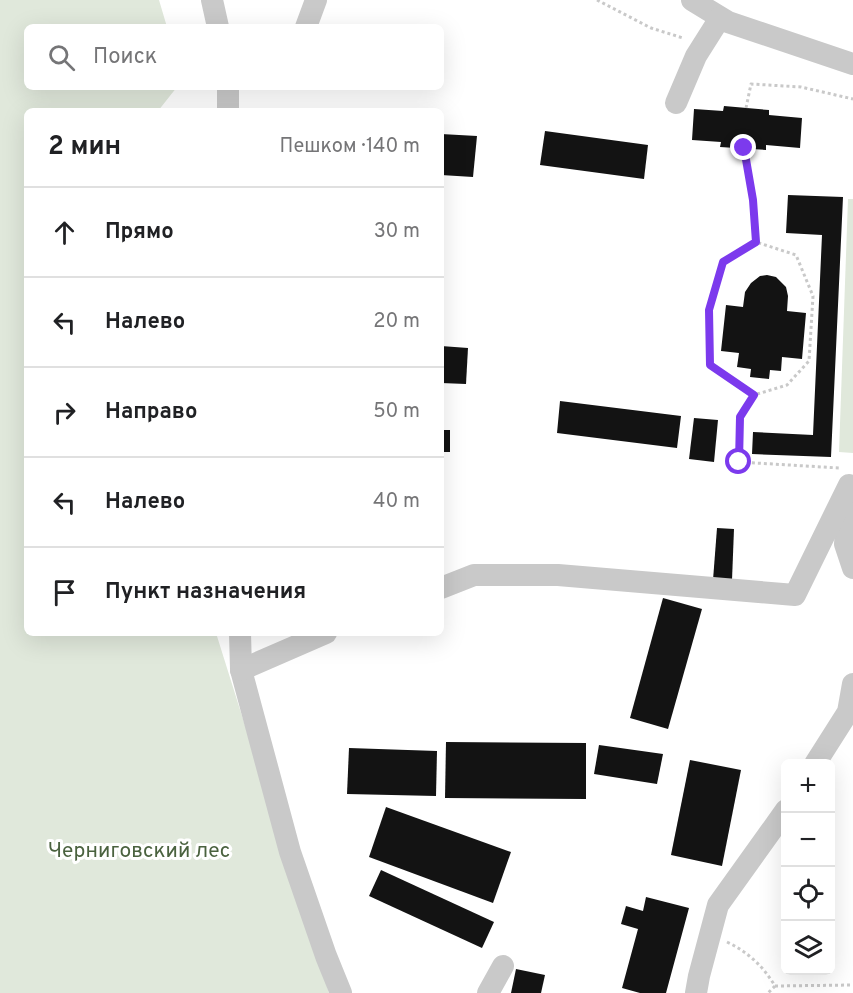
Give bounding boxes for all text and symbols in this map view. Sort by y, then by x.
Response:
search box [24,24,444,90]
icon: search [45,41,78,74]
text: Поиск [93,44,157,71]
text: 2 мин [48,131,121,164]
text: Пешком · 140 m [280,134,420,160]
route end [730,134,756,160]
icon: ahead [48,216,81,249]
text: Прямо [105,219,174,246]
text: 30 m [374,219,420,245]
icon: left [48,306,81,339]
text: Налево [105,309,185,336]
text: 20 m [373,309,420,335]
icon: right [48,396,81,429]
text: Направо [105,399,197,426]
text: 50 m [373,399,420,425]
route start [725,448,751,474]
icon: left [48,486,81,519]
text: Налево [105,489,185,516]
text: 40 m [373,489,420,515]
icon: arrive [48,576,81,609]
text: Пункт назначения [105,579,306,606]
map controls [781,759,835,975]
button: + [781,759,835,813]
button: − [781,813,835,867]
park label: Черниговский лес [48,838,230,865]
button: locate [781,867,835,921]
button: layers [781,921,835,975]

